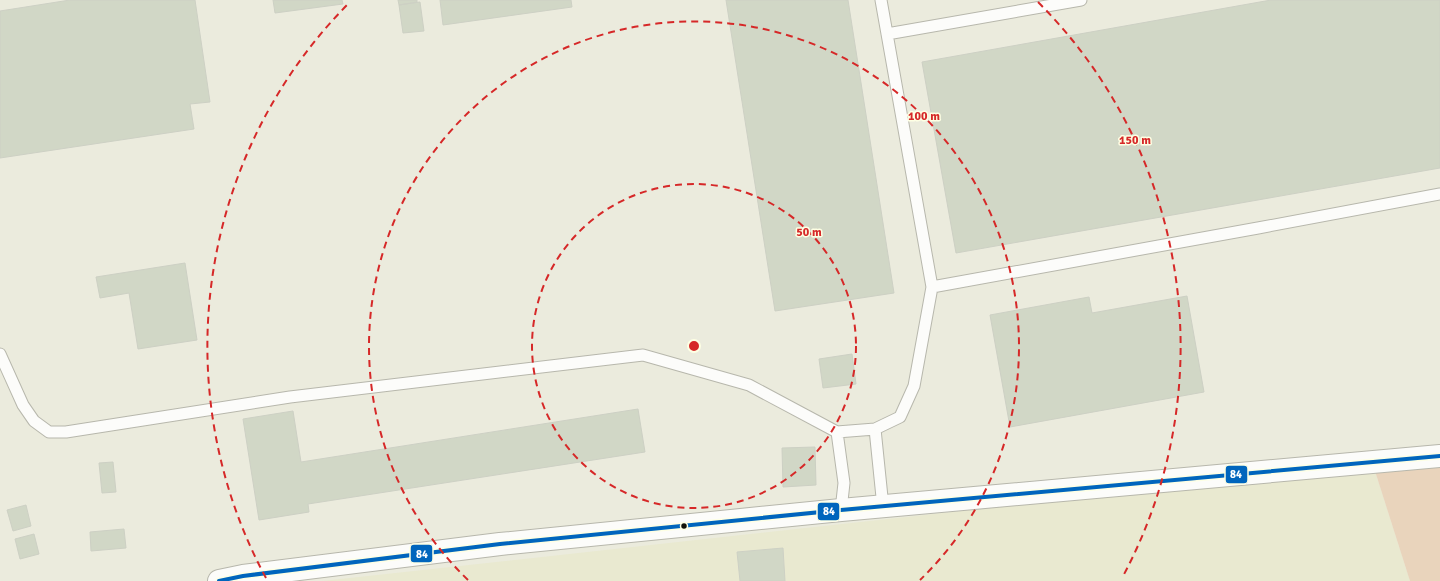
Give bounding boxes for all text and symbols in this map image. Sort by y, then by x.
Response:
text: 100 m [908,109,940,124]
text: 150 m [1119,133,1151,148]
text: 50 m [796,225,822,240]
centre of rings [687,339,701,353]
line badge: 84 [1225,465,1248,484]
text: 84 [1230,468,1242,481]
line badge: 84 [817,502,840,521]
text: 84 [823,505,835,518]
unlabelled marker [679,521,689,531]
line badge: 84 [410,544,433,563]
text: 84 [416,548,428,561]

